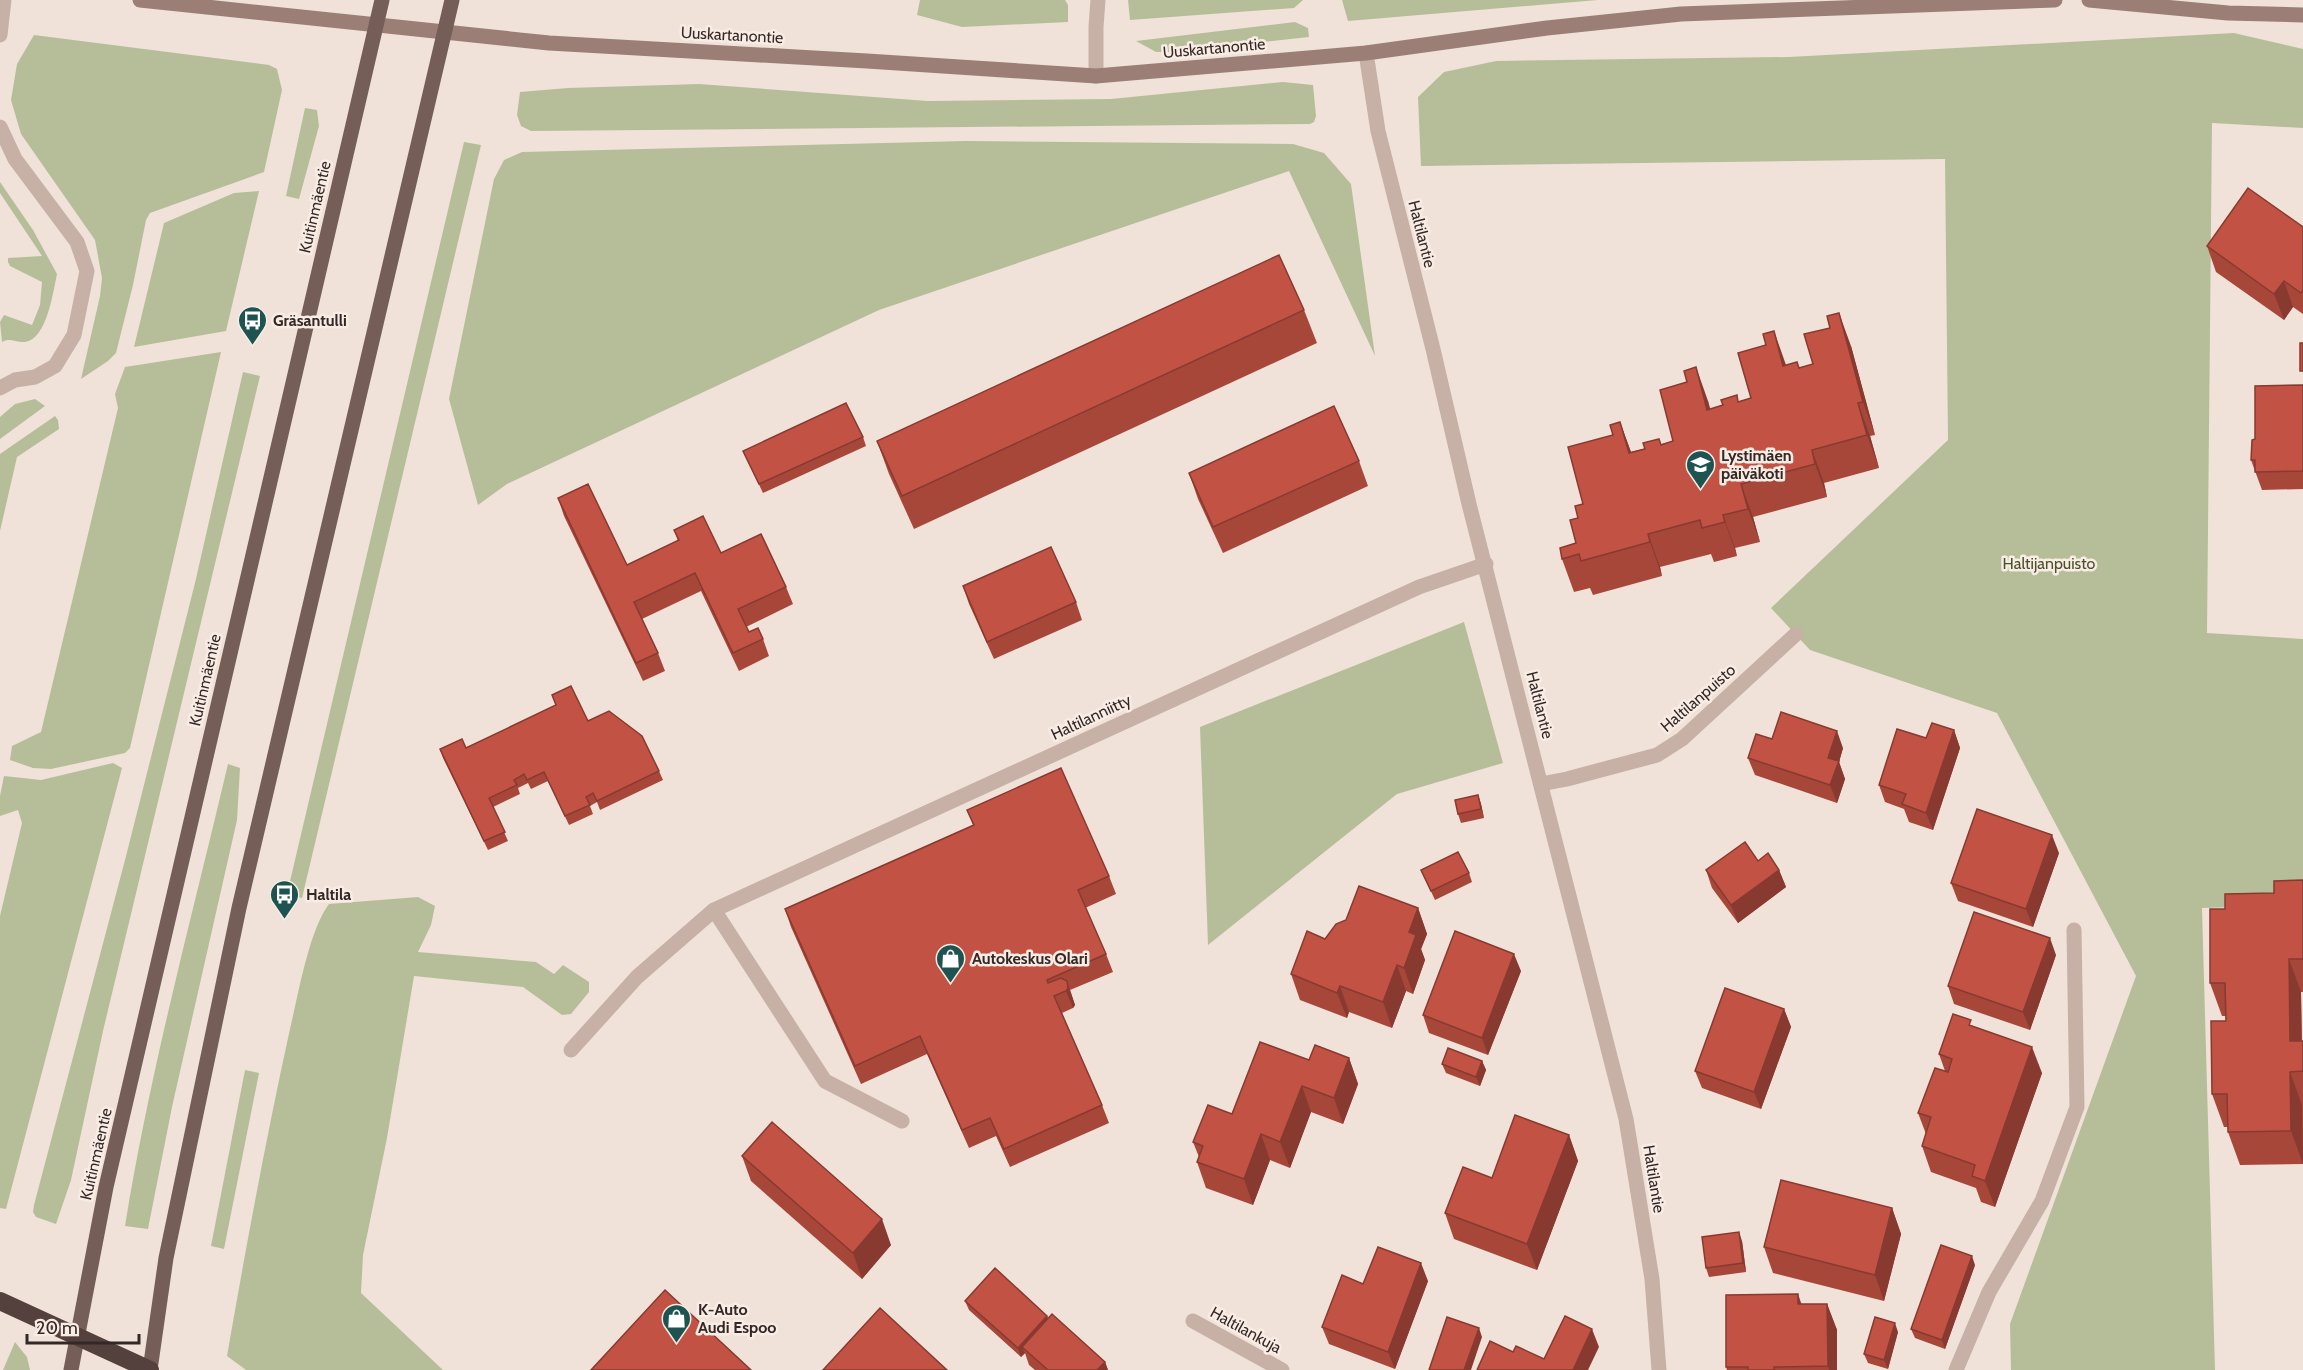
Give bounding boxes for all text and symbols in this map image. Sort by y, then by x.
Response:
street label: Uuskartanontie [680,23,784,47]
street label: Uuskartanontie [1162,34,1266,62]
street label: Kuitinmäentie [295,159,335,255]
street label: Haltilantie [1404,198,1440,270]
bus stop icon: Gräsantulli [236,304,268,346]
place label: Gräsantulli [273,311,347,330]
place label: Lystimäen päiväkoti [1721,446,1792,483]
school or university icon: Lystimäen päiväkoti [1684,448,1716,490]
park label: Haltijanpuisto [2003,554,2096,573]
street label: Kuitinmäentie [185,632,225,728]
street label: Haltilanpuisto [1657,660,1740,736]
street label: Haltilantie [1522,669,1558,741]
street label: Haltilanniitty [1048,690,1134,744]
bus stop icon: Haltila [269,878,301,920]
place label: Haltila [306,885,351,904]
shop icon: Autokeskus Olari [935,942,967,984]
place label: Autokeskus Olari [972,949,1088,968]
street label: Kuitinmäentie [76,1106,116,1202]
street label: Haltilantie [1639,1144,1669,1214]
place label: K-Auto Audi Espoo [698,1300,776,1337]
shop icon: K-Auto Audi Espoo [661,1302,693,1344]
street label: Haltilankuja [1207,1303,1285,1357]
scale bar [27,1307,140,1345]
text: 20 m [36,1317,78,1339]

